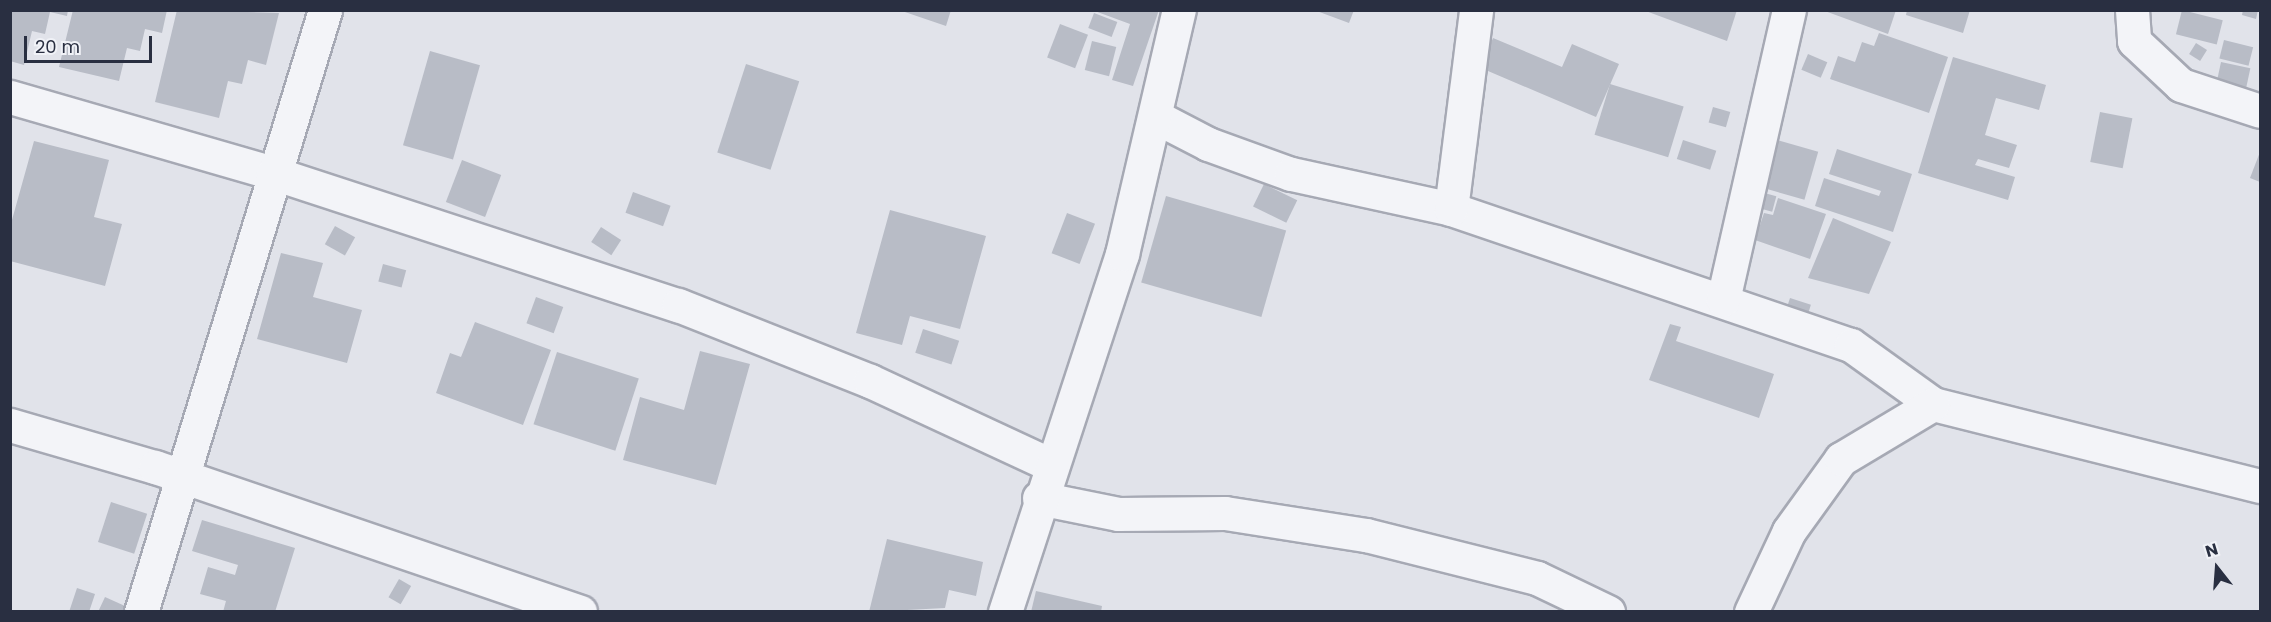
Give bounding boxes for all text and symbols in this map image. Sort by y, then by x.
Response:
scale bar [27,24,154,62]
text: 20 m [35,34,80,59]
north arrow [2187,538,2247,598]
text: N [2202,538,2221,563]

